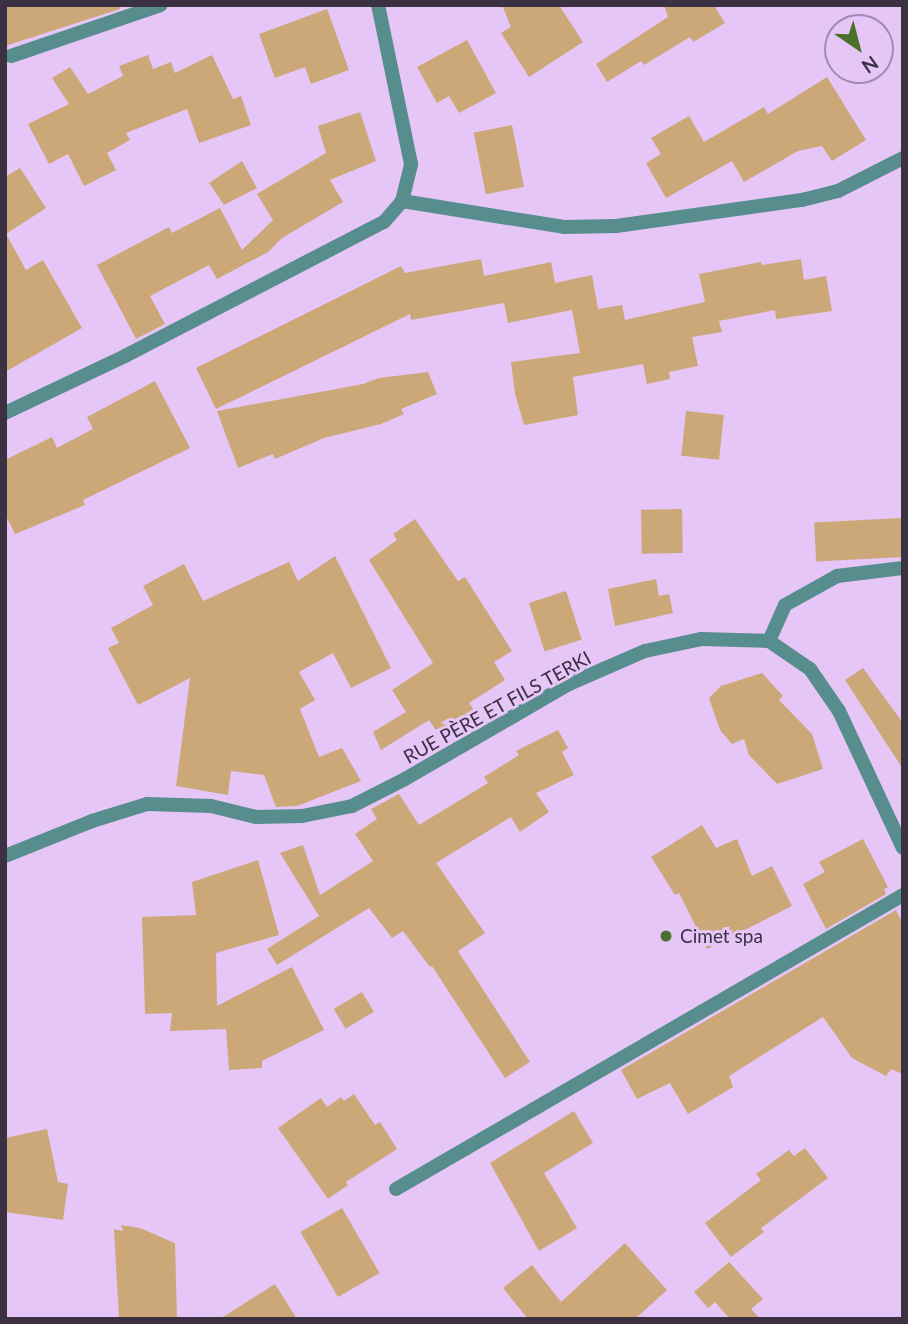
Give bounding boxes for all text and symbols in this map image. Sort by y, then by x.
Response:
north arrow [824,14,894,84]
text: N [858,51,883,79]
street label: RUE PÈRE ET FILS TERKI [399,646,595,768]
place label: Cimet spa [680,925,763,947]
marker: Cimet spa [658,928,674,944]

